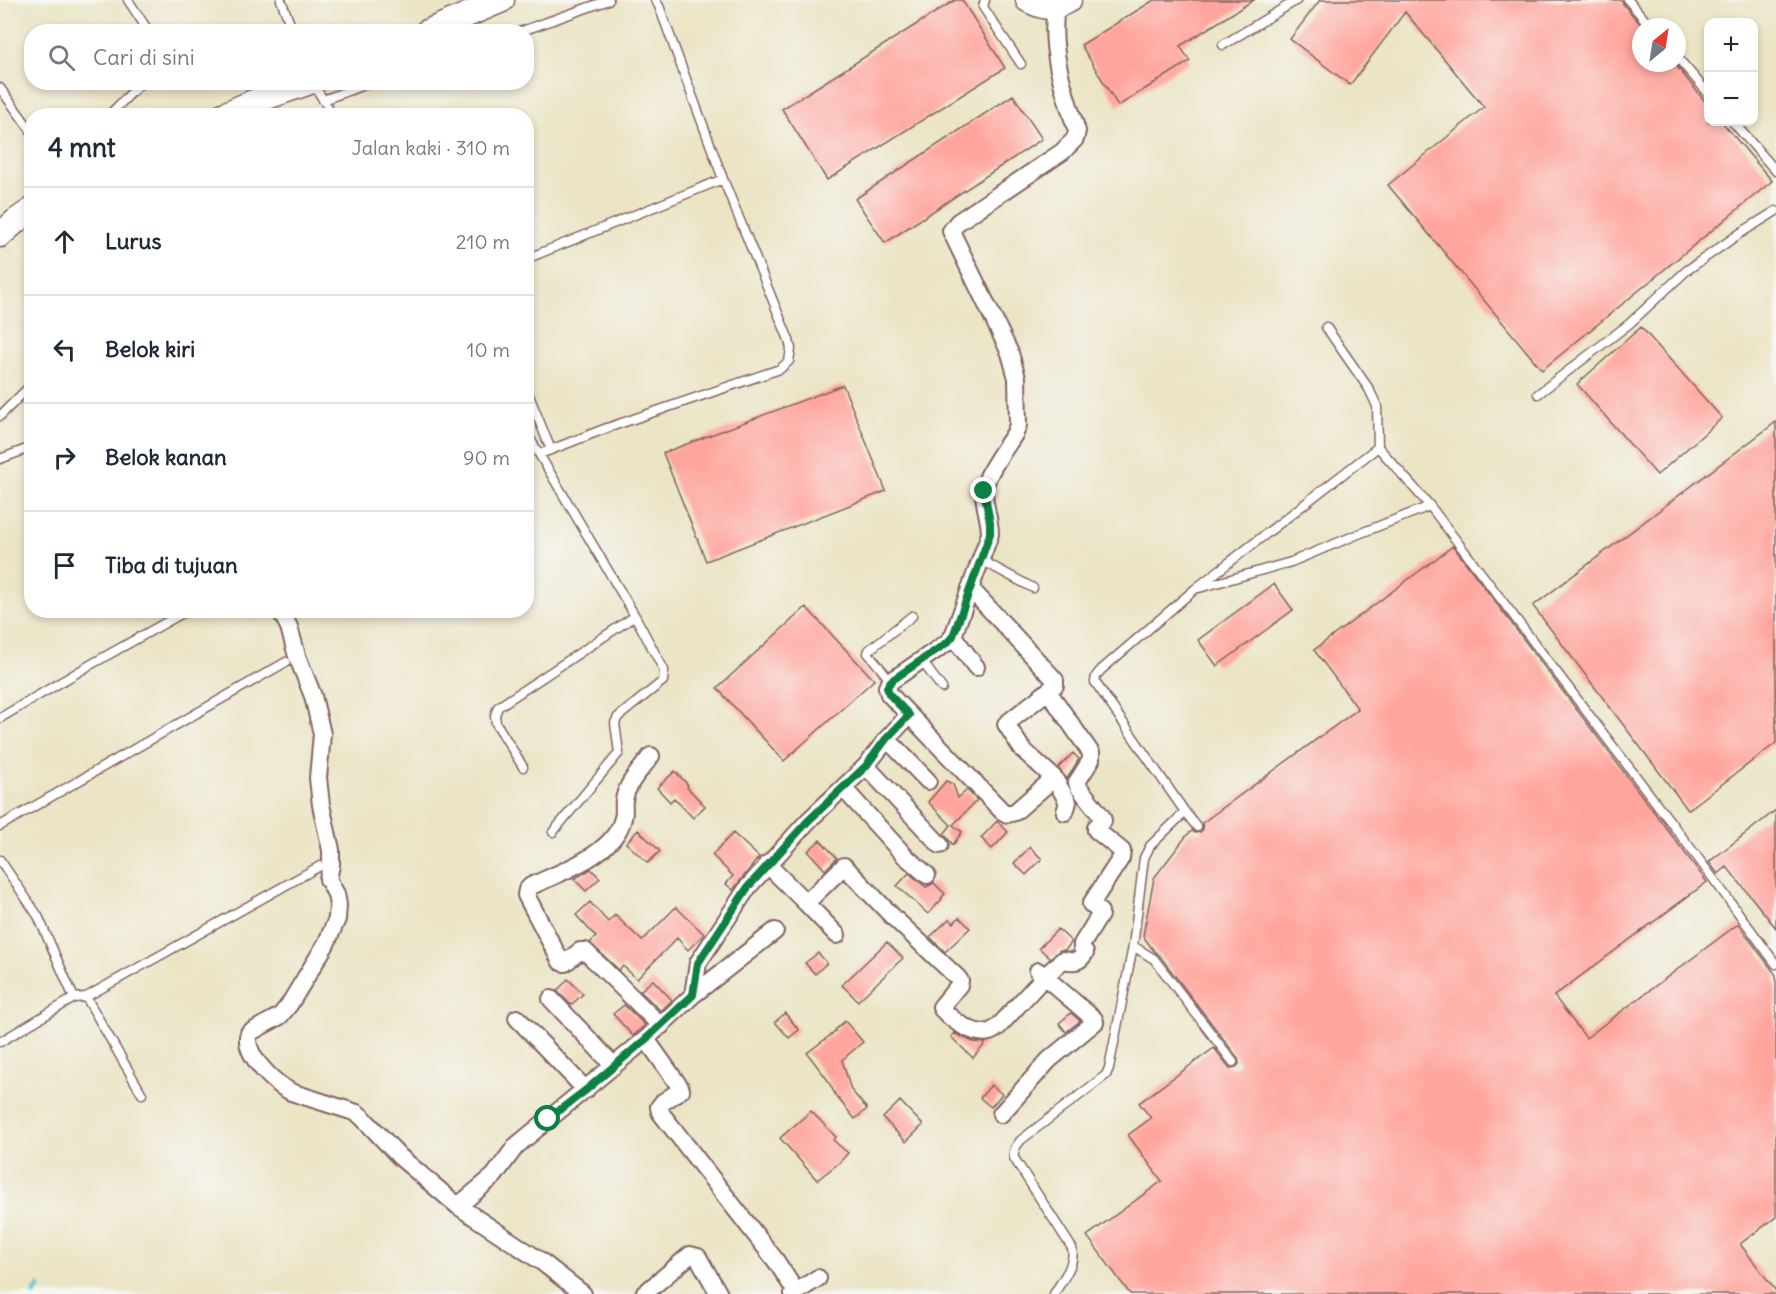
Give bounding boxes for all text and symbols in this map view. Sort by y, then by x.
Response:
north arrow [1632,18,1686,72]
map controls [1704,18,1758,126]
button: + [1704,18,1758,72]
search box [24,24,534,90]
icon: search [45,41,78,74]
text: Cari di sini [93,43,195,71]
button: − [1704,72,1758,126]
text: 4 mnt [48,131,116,164]
text: Jalan kaki · 310 m [352,135,510,160]
icon: ahead [48,225,81,258]
text: Lurus [105,227,161,255]
text: 210 m [456,229,510,254]
icon: left [48,333,81,366]
text: Belok kiri [105,335,195,363]
text: 10 m [467,337,510,362]
icon: right [48,441,81,474]
text: Belok kanan [105,443,227,471]
text: 90 m [463,445,510,470]
route end [970,477,996,503]
icon: arrive [48,549,81,582]
text: Tiba di tujuan [105,551,238,579]
route start [534,1105,560,1131]

